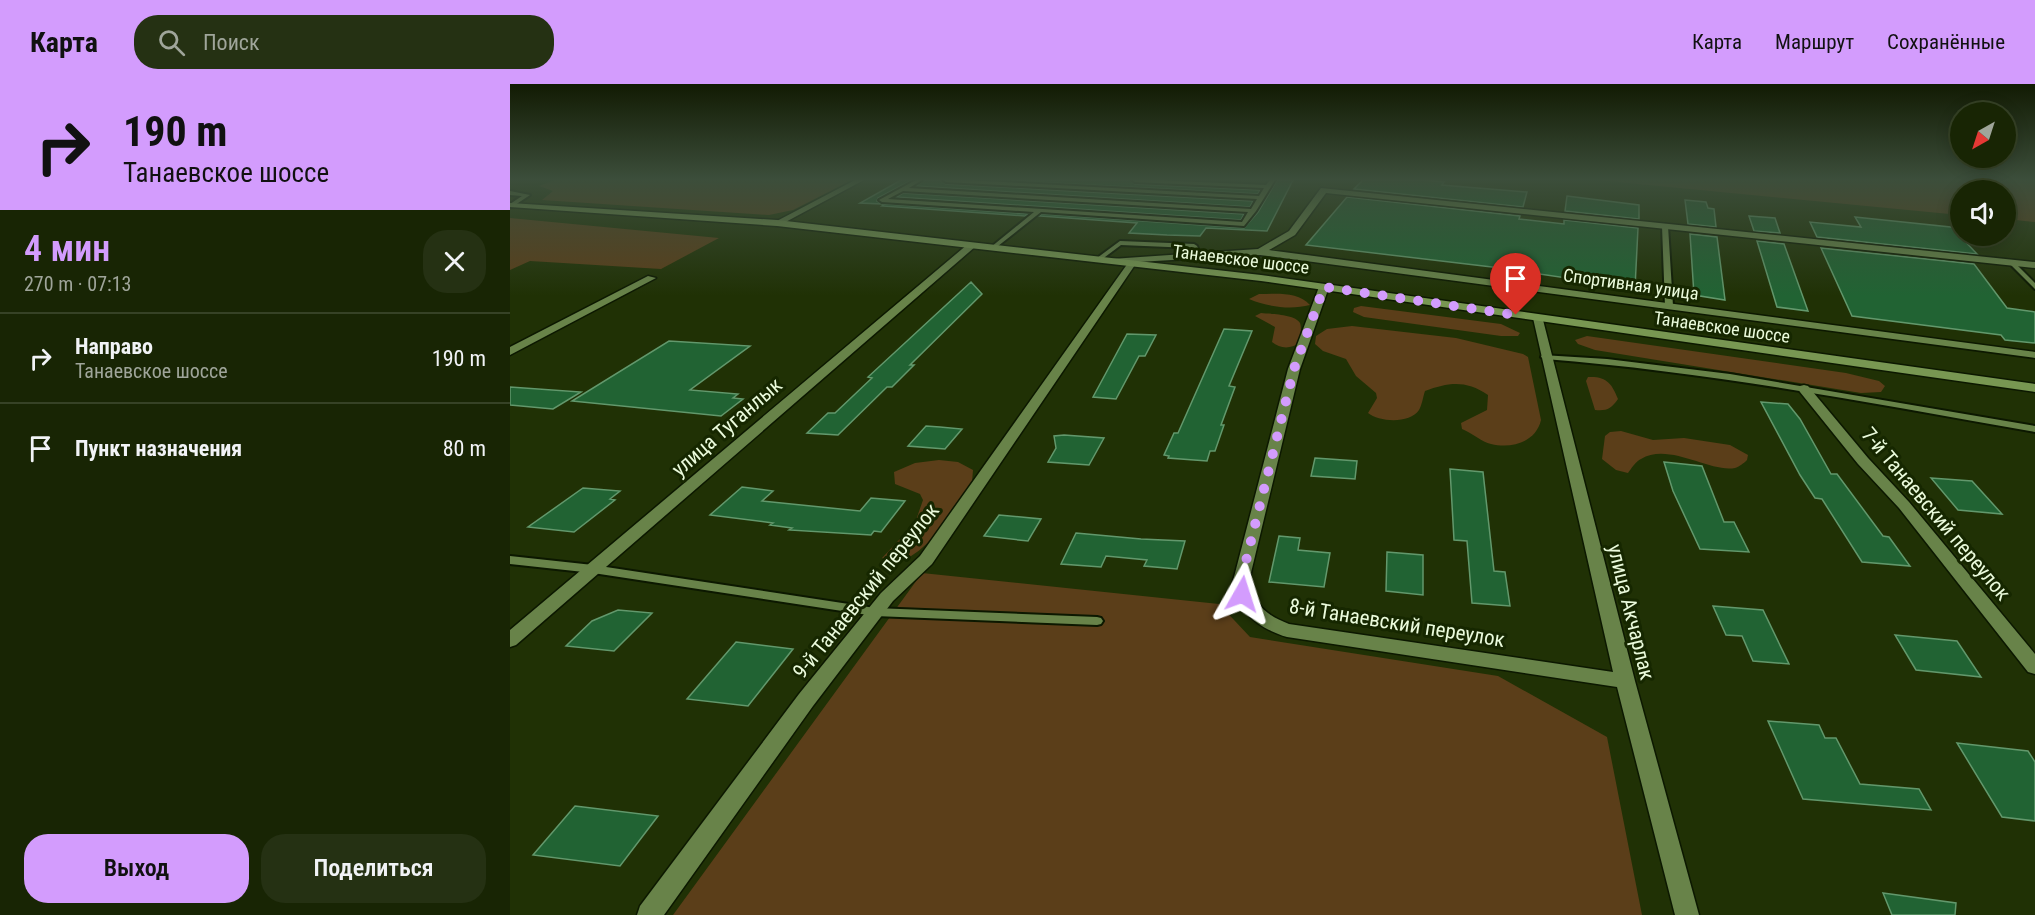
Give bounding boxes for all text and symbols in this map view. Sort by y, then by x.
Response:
search box [134,15,554,69]
text: Карта [30,26,98,59]
icon: search [155,26,188,59]
text: Поиск [203,30,260,55]
text: Карта [1692,30,1742,54]
text: Маршрут [1775,30,1854,54]
text: Сохранённые [1887,30,2005,54]
north arrow [1950,102,2016,168]
map controls [1950,102,2016,246]
text: 190 m [123,107,228,156]
icon: right [24,108,102,186]
text: Танаевское шоссе [123,157,329,189]
button: sound [1950,180,2016,246]
text: 4 мин [24,228,110,270]
button: close [423,230,486,293]
street label: Танаевское шоссе [1172,240,1310,278]
pin [1490,253,1541,315]
icon: arrive [1499,262,1532,295]
street label: Спортивная улица [1562,264,1700,304]
text: 270 m · 07:13 [24,272,131,296]
street label: Танаевское шоссе [1652,307,1792,347]
text: Направо [75,334,153,359]
icon: right [24,342,57,375]
text: 190 m [432,346,486,371]
text: Танаевское шоссе [75,359,228,383]
street label: улица Туганлык [667,373,787,481]
street label: 7-й Танаевский переулок [1857,423,2015,605]
icon: arrive [24,432,57,465]
text: Пункт назначения [75,436,242,461]
text: 80 m [443,436,486,461]
street label: 9-й Танаевский переулок [788,499,944,683]
street label: улица Акчарлак [1603,542,1659,682]
position arrow [1210,562,1274,626]
street label: 8-й Танаевский переулок [1287,594,1507,652]
button: Выход [24,834,249,903]
button: Поделиться [261,834,486,903]

